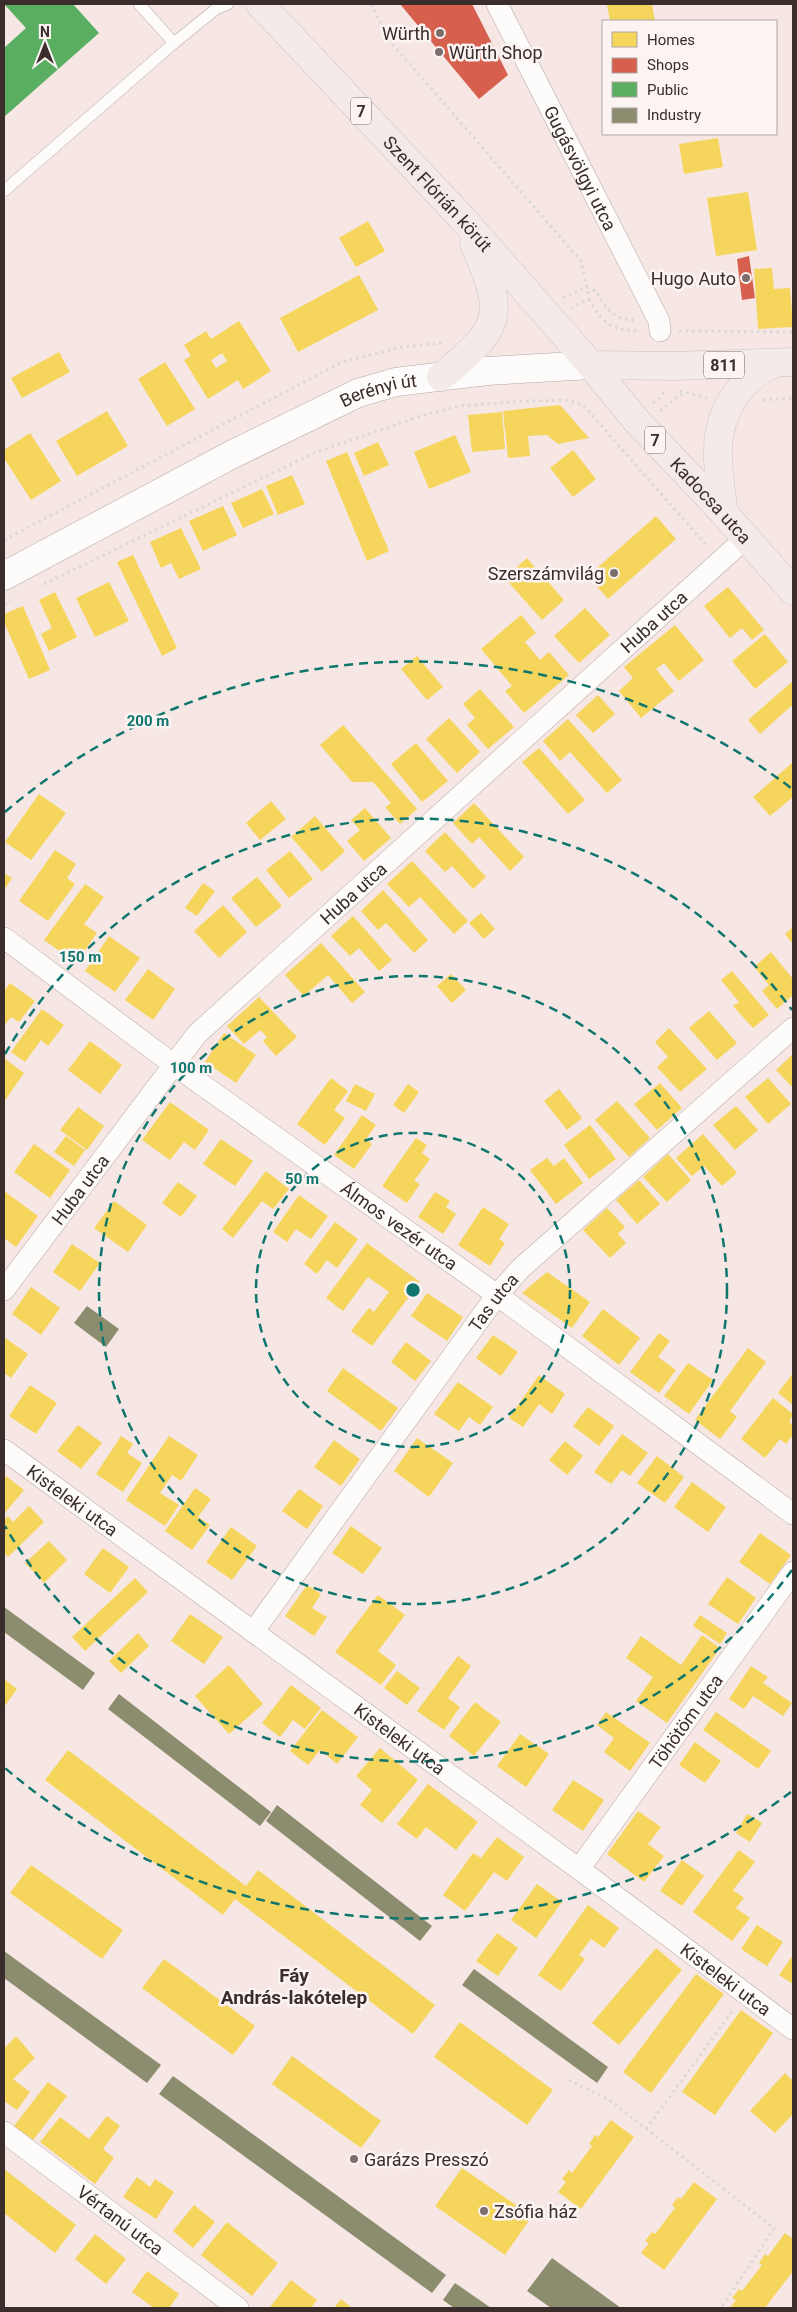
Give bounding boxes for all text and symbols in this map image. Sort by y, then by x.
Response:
north arrow [20,20,70,70]
legend [602,20,777,135]
place label: Würth [382,23,430,44]
text: N [40,24,50,40]
marker: Würth [434,27,446,39]
text: Homes [647,31,695,49]
place label: Würth Shop [449,42,543,63]
marker: Würth Shop [433,46,445,58]
text: Shops [647,56,689,74]
text: Public [647,81,688,99]
road number: 7 [351,98,371,124]
street label: Gugásvölgyi utca [540,102,621,234]
text: Industry [647,106,701,124]
street label: Szent Flórián körút [379,131,497,256]
place label: Hugo Auto [651,268,736,289]
marker: Hugo Auto [740,272,752,284]
road number: 811 [704,352,744,378]
street label: Berényi út [336,369,418,411]
road number: 7 [645,426,665,454]
street label: Kadocsa utca [666,453,756,548]
place label: Szerszámvilág [488,563,604,584]
marker: Szerszámvilág [608,567,620,579]
street label: Huba utca [616,586,691,657]
text: 200 m [127,712,169,730]
street label: Huba utca [316,858,391,928]
text: 150 m [59,948,101,966]
text: 100 m [170,1059,212,1077]
street label: Huba utca [47,1150,113,1229]
text: 50 m [285,1170,319,1188]
street label: Álmos vezér utca [337,1177,462,1274]
street label: Tas utca [464,1268,522,1335]
centre of rings [404,1281,422,1299]
street label: Kisteleki utca [23,1460,122,1540]
street label: Töhötöm utca [644,1670,727,1773]
street label: Kisteleki utca [350,1698,450,1779]
street label: Kisteleki utca [677,1938,775,2019]
district label: Fáy András-lakótelep [221,1964,368,2009]
place label: Garázs Presszó [364,2149,489,2170]
marker: Garázs Presszó [348,2153,360,2165]
street label: Vértanú utca [74,2181,168,2259]
place label: Zsófia ház [494,2201,577,2222]
marker: Zsófia ház [478,2205,490,2217]

